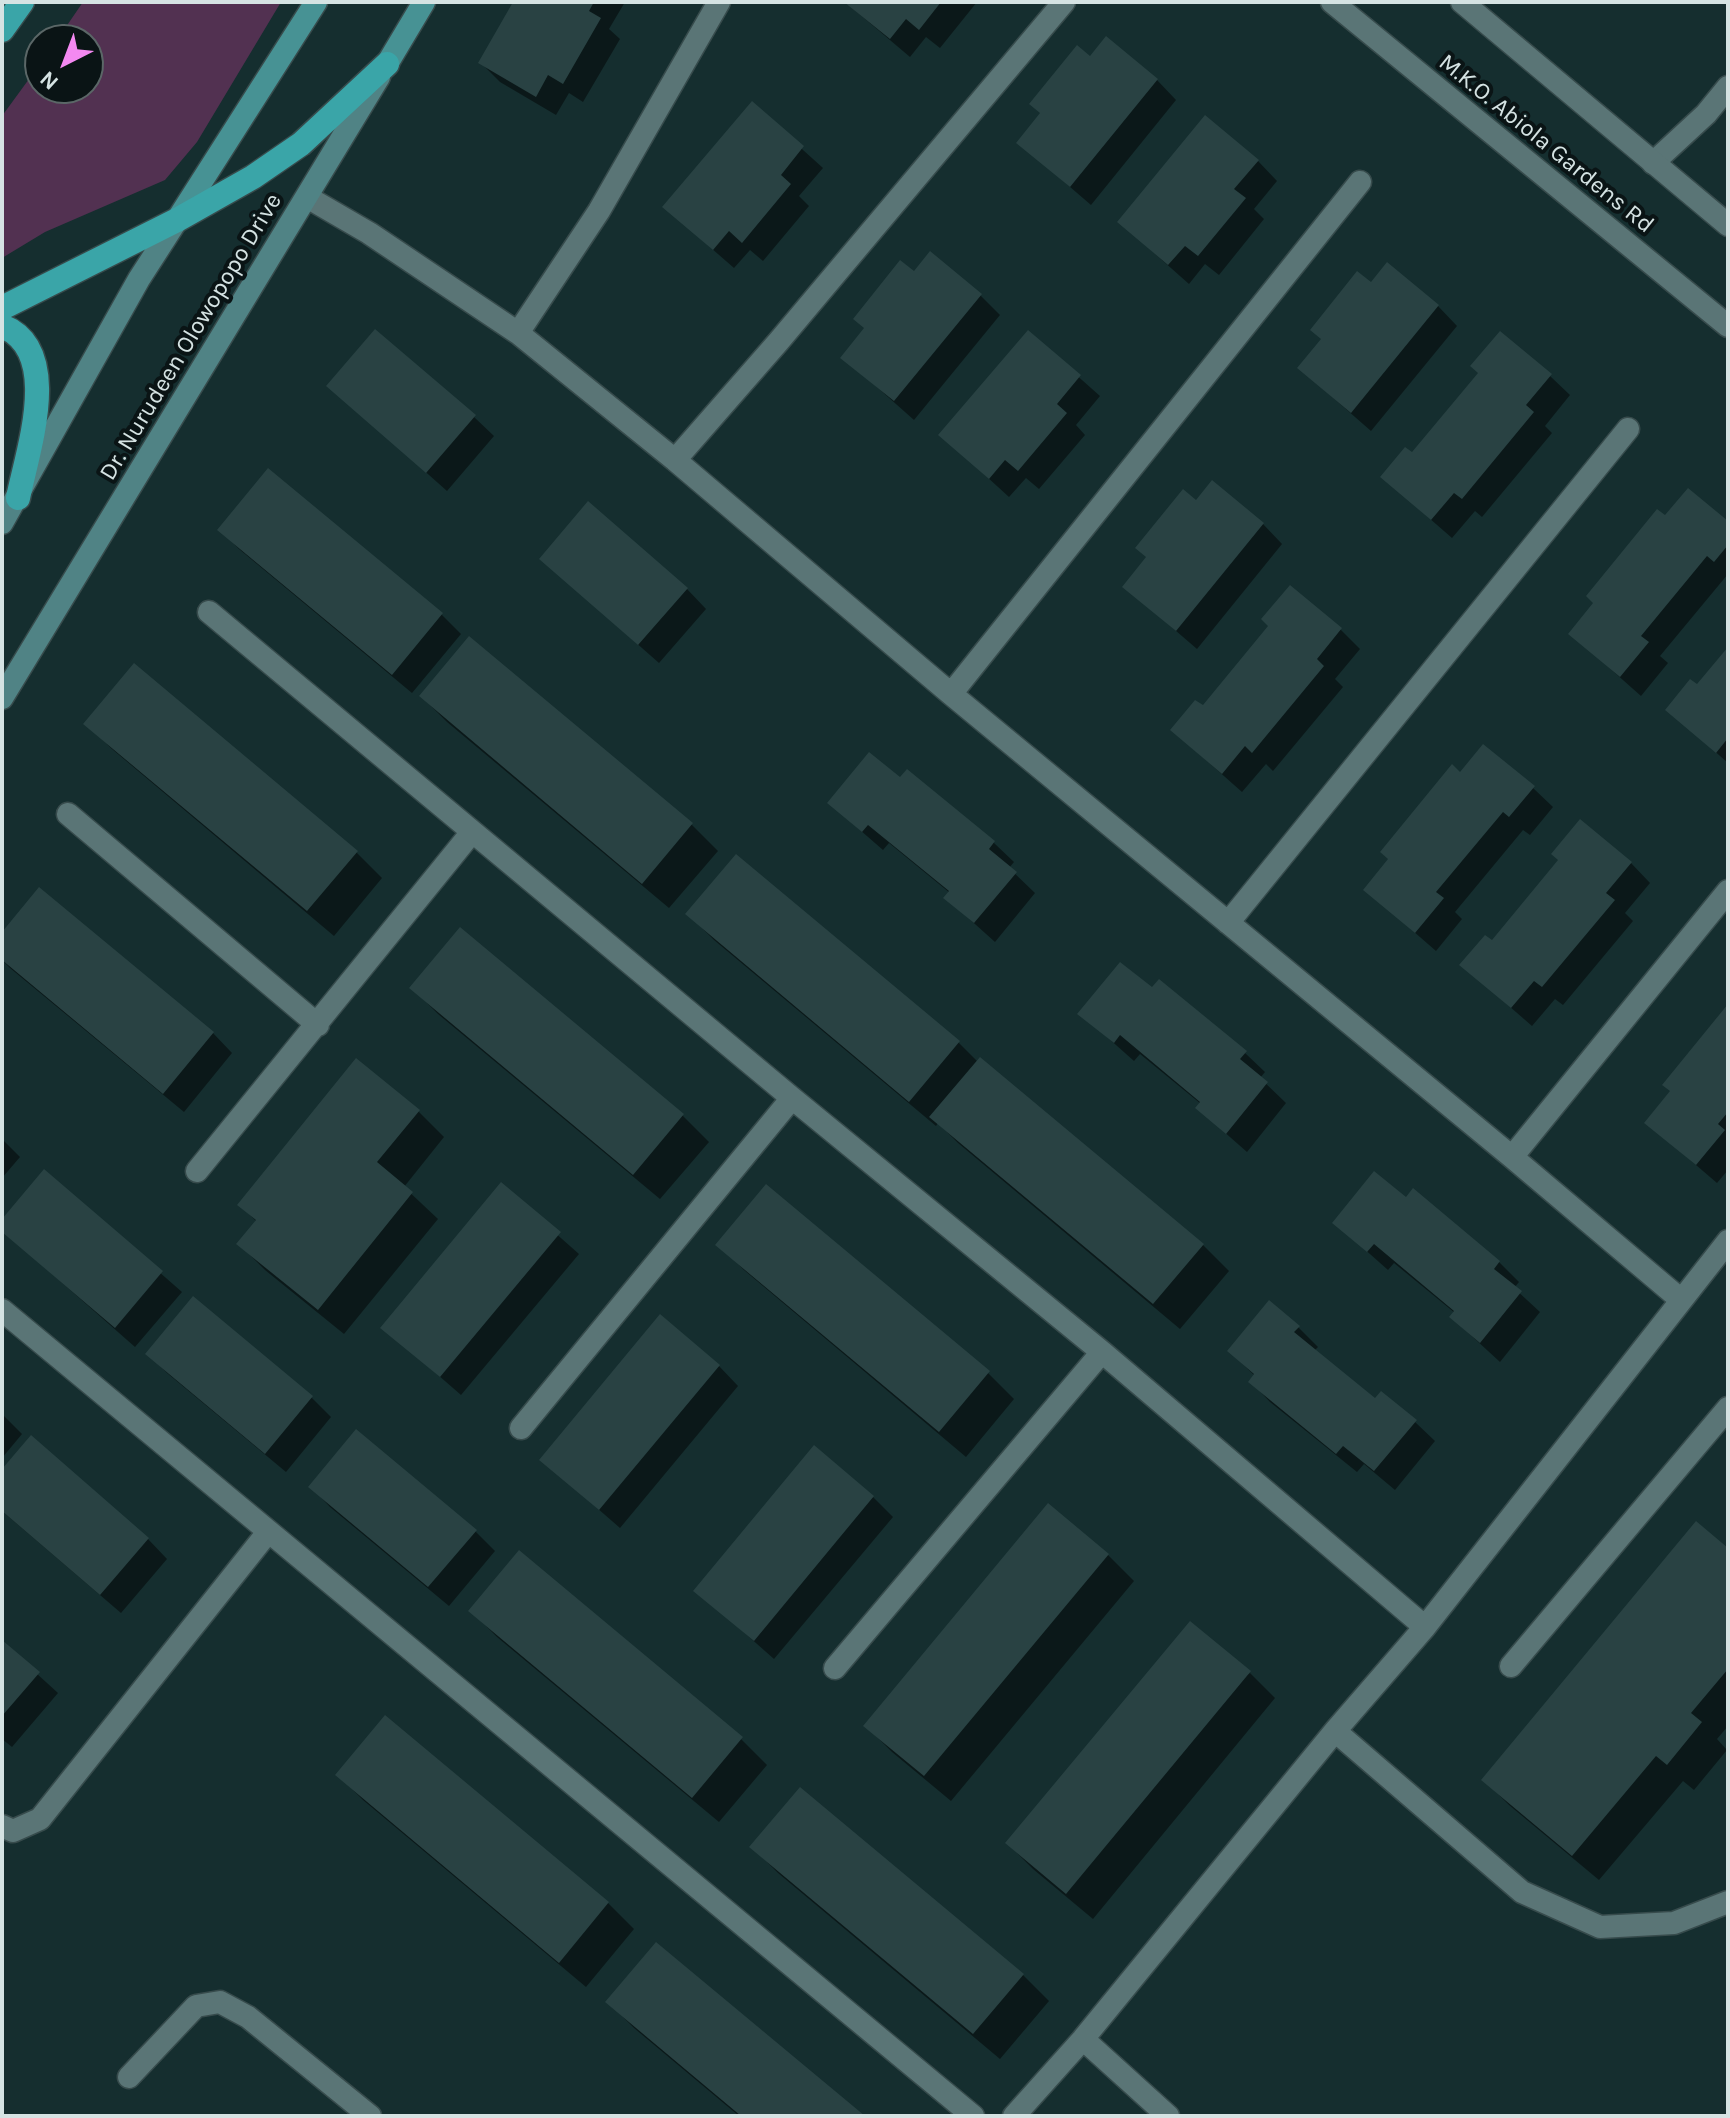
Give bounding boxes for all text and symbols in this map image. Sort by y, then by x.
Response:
north arrow [24,24,104,104]
street label: M.K.O. Abiola Gardens Rd [1433,48,1659,240]
text: N [35,65,64,95]
street label: Dr. Nurudeen Olowopopo Drive [94,188,288,486]

